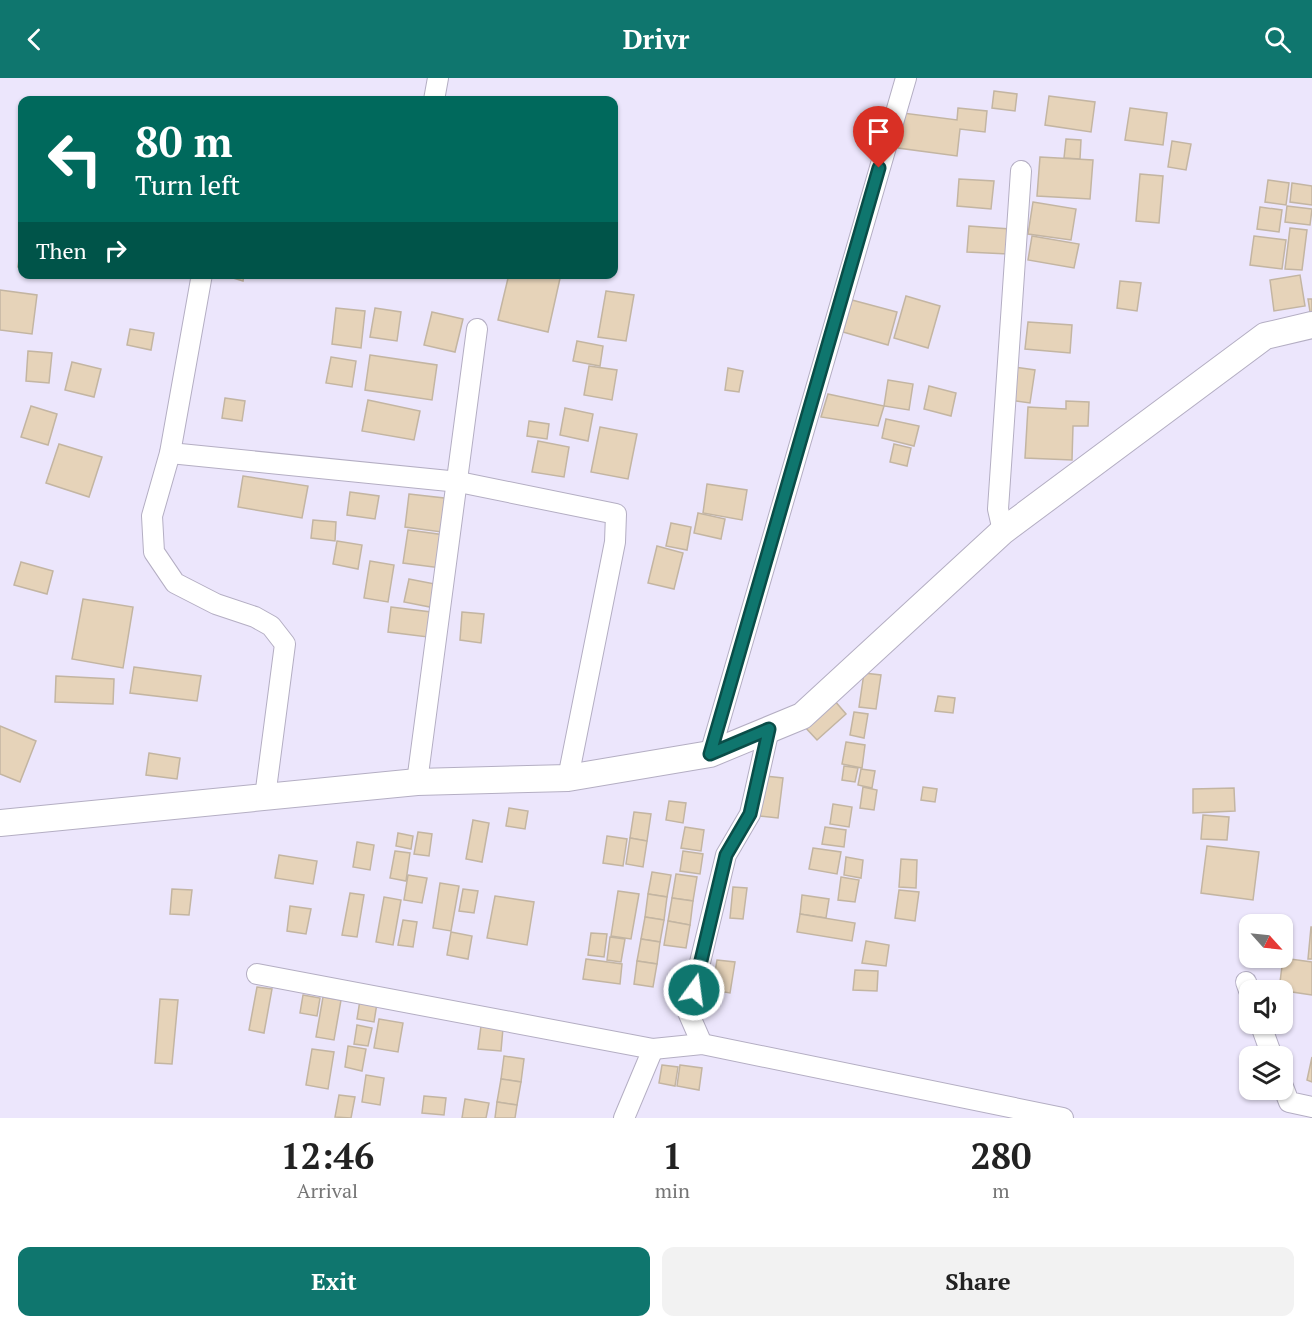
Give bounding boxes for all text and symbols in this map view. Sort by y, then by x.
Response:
text: Drivr [623,21,689,57]
icon: back [18,23,51,56]
icon: search [1261,23,1294,56]
pin [853,106,904,168]
text: 80 m [135,113,233,169]
icon: arrive [862,115,895,148]
icon: left [36,120,114,198]
text: Turn left [135,167,240,203]
icon: right [99,234,132,267]
text: Then [36,236,87,265]
north arrow [1239,914,1293,968]
map controls [1239,914,1293,1100]
position arrow [662,958,726,1022]
button: sound [1239,980,1293,1034]
button: layers [1239,1046,1293,1100]
text: 12:46 [281,1132,374,1179]
text: 1 [662,1132,683,1179]
text: 280 [970,1132,1031,1179]
text: Arrival [297,1177,358,1204]
text: min [655,1177,690,1204]
text: m [992,1177,1010,1204]
button: Exit [18,1247,650,1316]
button: Share [662,1247,1294,1316]

